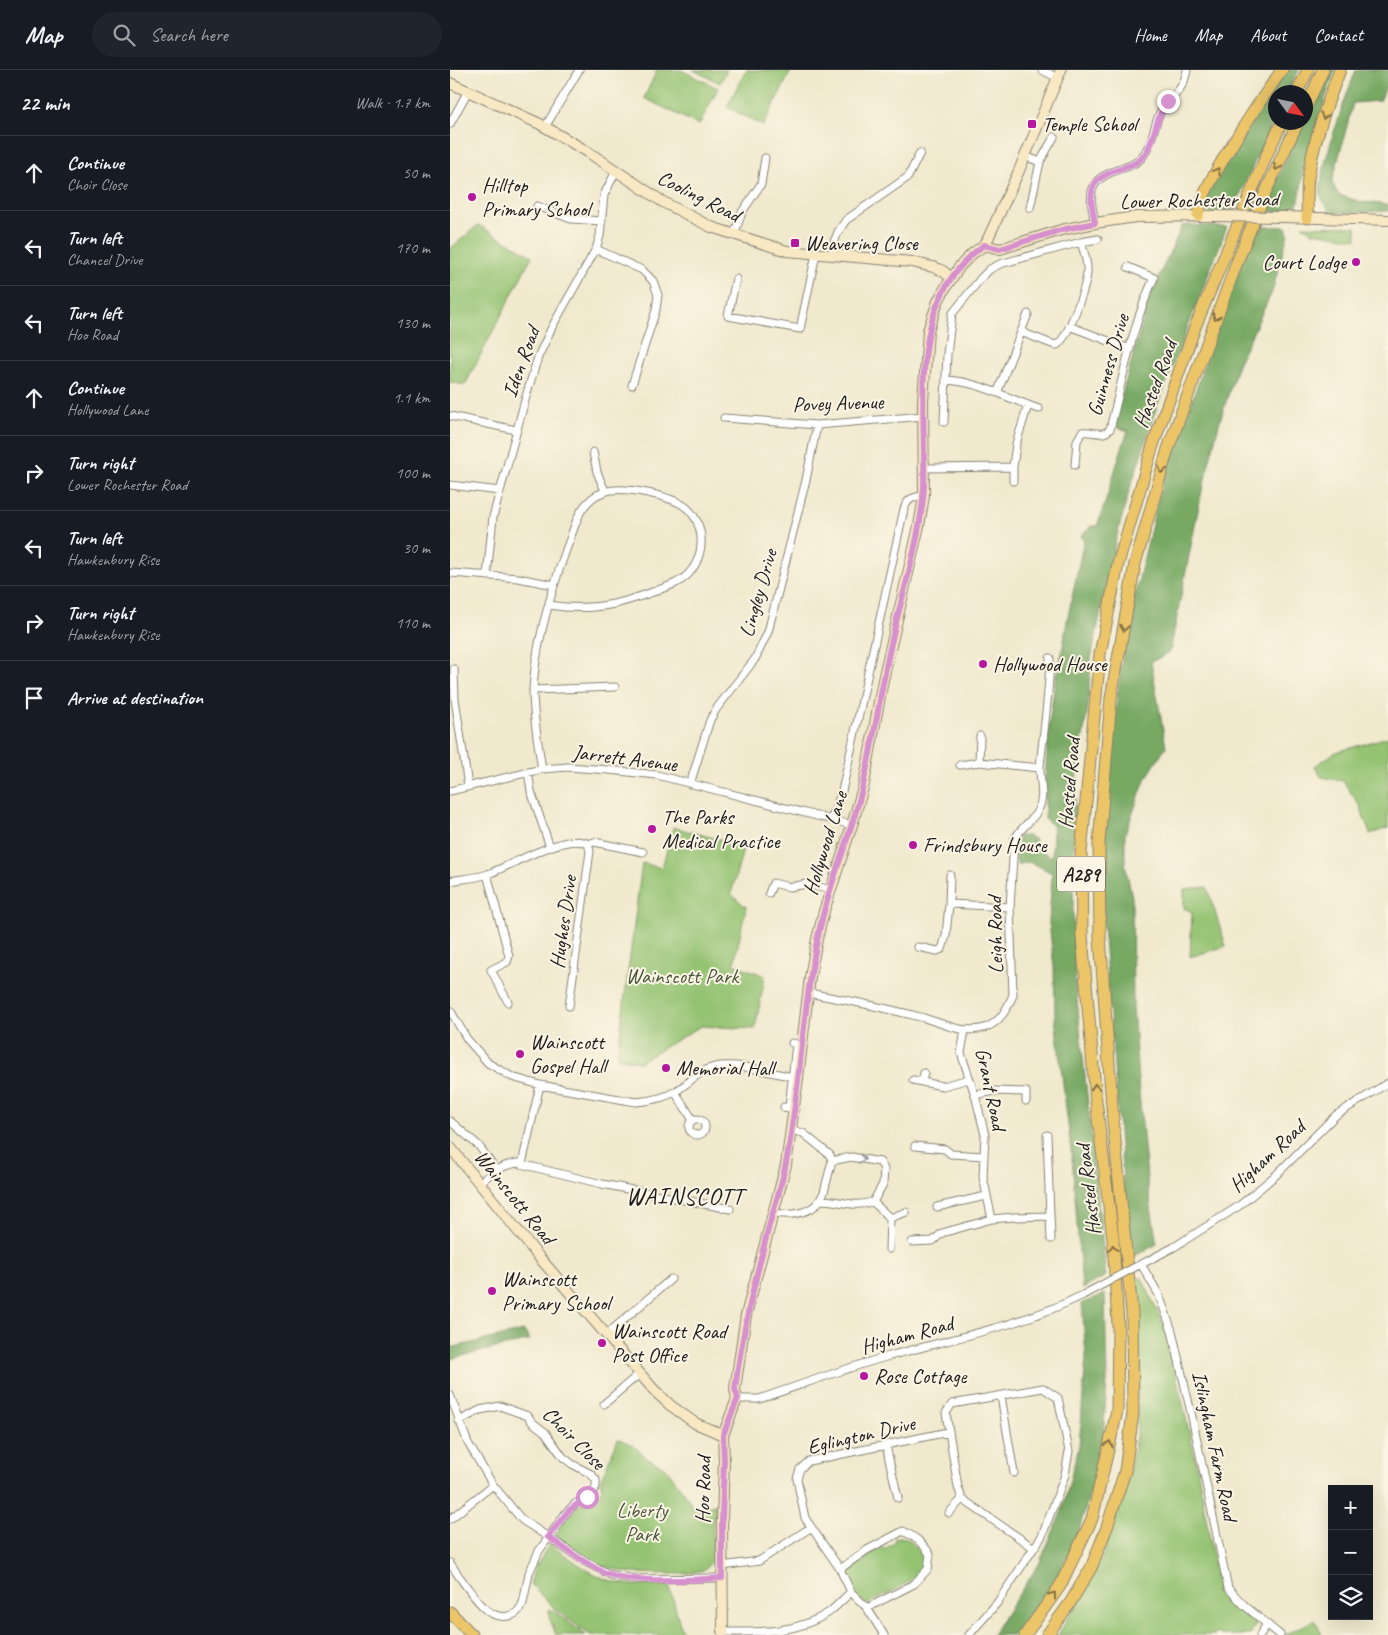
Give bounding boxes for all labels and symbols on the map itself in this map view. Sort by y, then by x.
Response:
north arrow [1268,85,1313,130]
route end [1157,90,1180,113]
place label: Temple School [1042,111,1140,137]
one-way arrow [1319,111,1329,120]
marker: Temple School [1026,118,1038,130]
one-way arrow [1273,162,1284,171]
street label: Cooling Road [653,164,748,230]
one-way arrow [1211,167,1221,176]
place label: Hilltop Primary School [482,172,593,222]
street label: Lower Rochester Road [1120,186,1282,214]
marker: Hilltop Primary School [466,191,478,203]
place label: Weavering Close [805,230,919,256]
marker: Weavering Close [789,237,801,249]
place label: Court Lodge [1262,249,1348,275]
marker: Court Lodge [1350,256,1362,268]
street label: Guinness Drive [1081,310,1135,419]
one-way arrow [1212,312,1223,321]
street label: Iden Road [496,321,547,401]
street label: Hasted Road [1127,333,1184,431]
street label: Povey Avenue [792,388,885,418]
one-way arrow [1157,466,1167,474]
street label: Lingley Drive [733,544,783,640]
one-way arrow [1119,624,1129,632]
place label: Hollywood House [993,651,1108,677]
marker: Hollywood House [977,658,989,670]
street label: Hasted Road [1052,733,1086,830]
street label: Jarrett Avenue [570,739,680,777]
street label: Hollywood Lane [797,787,853,898]
place label: The Parks Medical Practice [662,804,781,854]
marker: The Parks Medical Practice [646,823,658,835]
place label: Frindsbury House [923,832,1048,858]
marker: Frindsbury House [907,839,919,851]
road number: A289 [1057,856,1105,892]
street label: Hughes Drive [544,872,583,970]
street label: Leigh Road [981,894,1009,974]
park label: Wainscott Park [626,963,741,989]
place label: Wainscott Gospel Hall [530,1029,609,1079]
street label: Grant Road [970,1046,1013,1136]
marker: Wainscott Gospel Hall [514,1048,526,1060]
place label: Memorial Hall [676,1055,777,1081]
marker: Memorial Hall [660,1062,672,1074]
one-way arrow [1090,1082,1101,1090]
street label: Higham Road [1224,1112,1313,1198]
street label: Hasted Road [1069,1139,1106,1237]
street label: Wainscott Road [469,1144,563,1252]
one-way arrow [857,1154,866,1164]
district label: WAINSCOTT [626,1181,748,1211]
one-way arrow [1108,1244,1119,1252]
place label: Wainscott Primary School [502,1266,613,1316]
marker: Wainscott Primary School [486,1285,498,1297]
street label: Higham Road [858,1309,959,1360]
place label: Wainscott Road Post Office [612,1318,729,1368]
marker: Wainscott Road Post Office [596,1337,608,1349]
place label: Rose Cottage [874,1363,968,1389]
street label: Islingham Farm Road [1186,1369,1244,1526]
marker: Rose Cottage [858,1370,870,1382]
street label: Choir Close [537,1401,613,1477]
street label: Eglington Drive [805,1410,919,1460]
one-way arrow [1103,1440,1114,1449]
street label: Hoo Road [689,1453,717,1524]
route start [576,1486,599,1509]
park label: Liberty Park [617,1497,669,1547]
one-way arrow [1047,1592,1056,1601]

